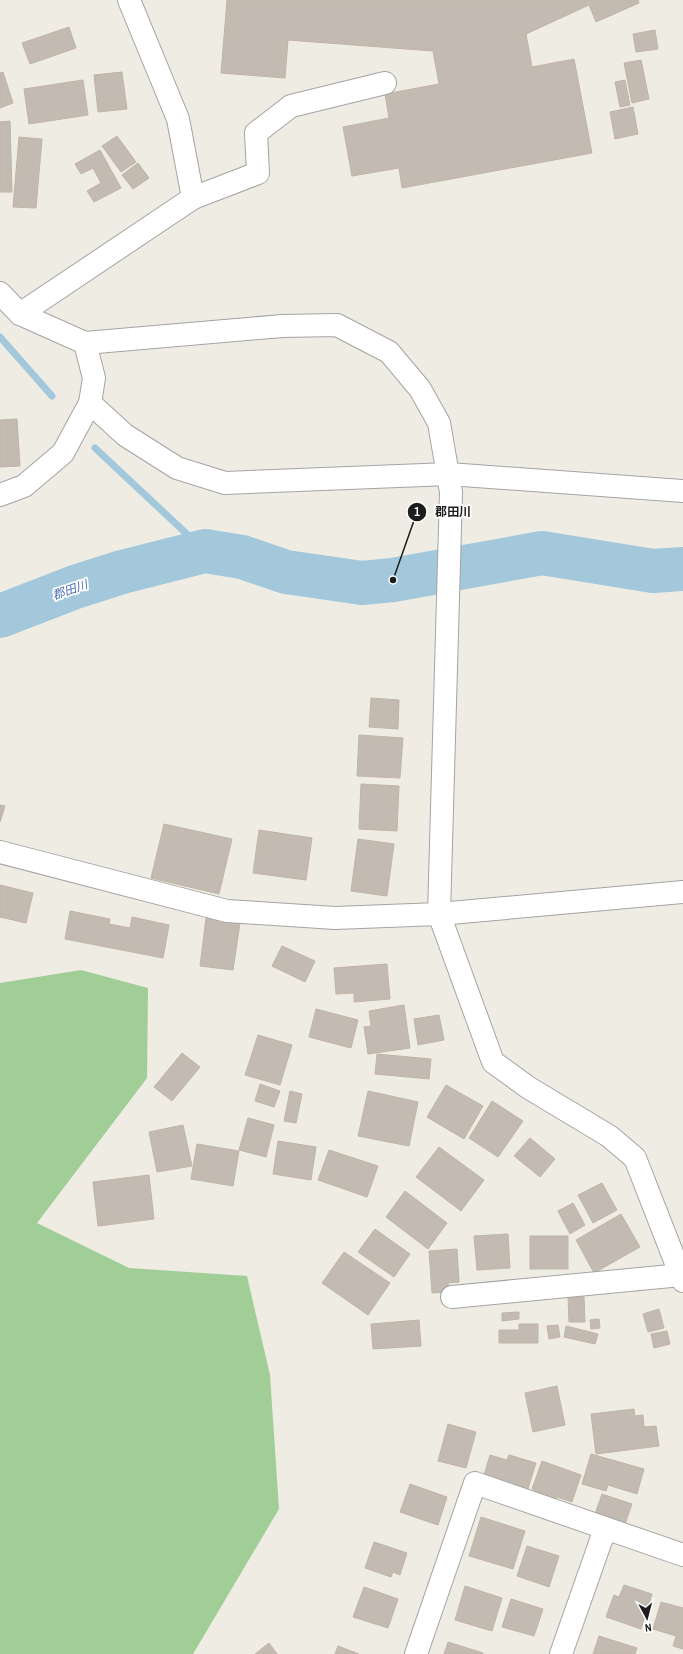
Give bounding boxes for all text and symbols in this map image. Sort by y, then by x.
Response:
callout: 郡田川 [407,500,479,524]
text: 1 [414,504,420,520]
text: 郡田川 [435,504,471,520]
water label: 郡田川 [50,576,92,603]
north arrow [627,1598,667,1638]
text: N [644,1621,652,1635]

